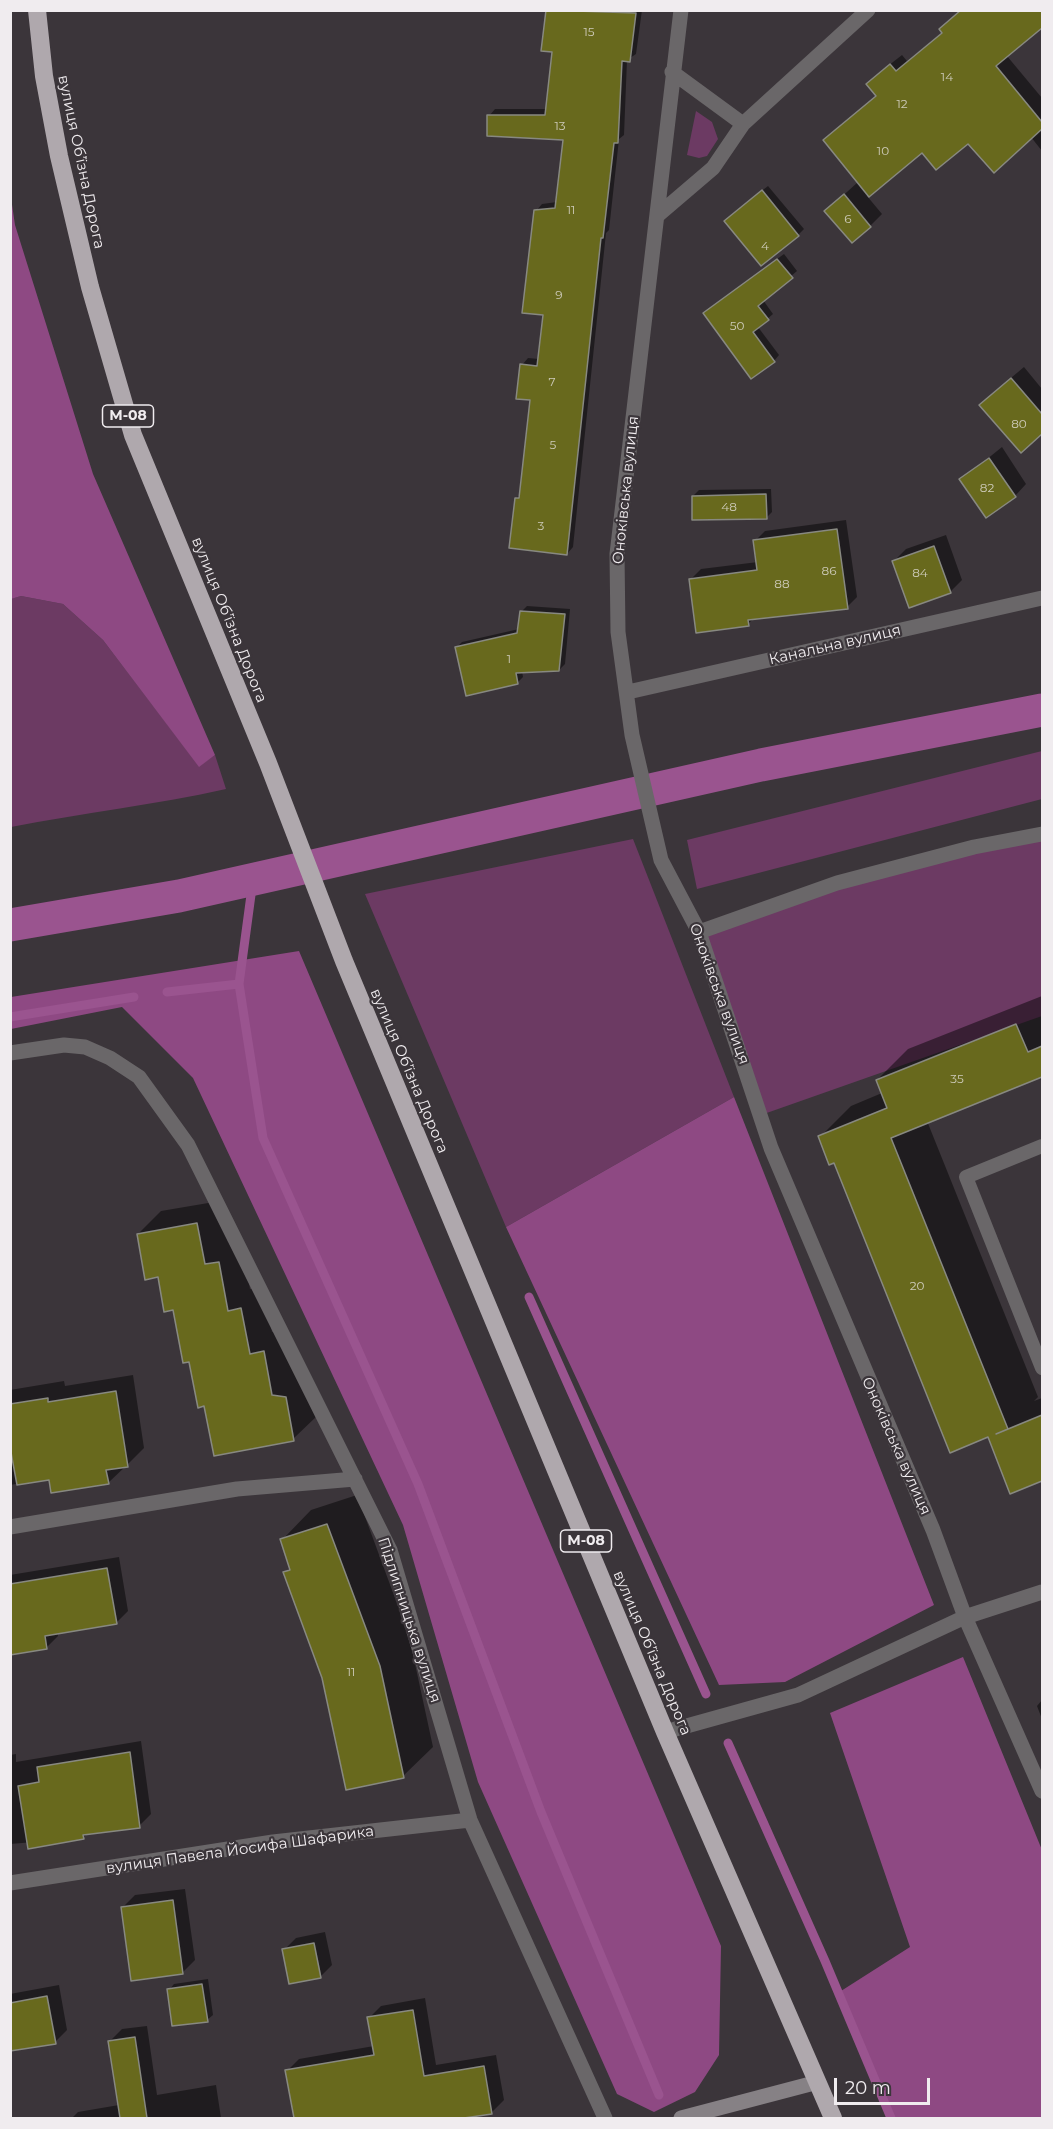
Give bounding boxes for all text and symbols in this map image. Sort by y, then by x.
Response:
house number: 15 [583,25,595,39]
house number: 14 [941,70,953,84]
street label: вулиця Обʼїзна Дорога [54,74,108,250]
house number: 12 [896,97,908,111]
house number: 13 [554,119,566,133]
house number: 10 [877,144,889,158]
house number: 11 [567,203,575,217]
house number: 6 [844,212,852,226]
house number: 4 [761,239,769,253]
house number: 9 [555,288,563,302]
house number: 50 [730,319,744,333]
house number: 7 [548,375,556,389]
road number: М-08 [102,405,154,427]
street label: Оноківська вулиця [609,415,643,565]
house number: 80 [1011,417,1027,431]
house number: 5 [550,438,556,452]
house number: 82 [980,481,994,495]
house number: 48 [721,500,737,514]
house number: 3 [538,519,544,533]
street label: вулиця Обʼїзна Дорога [188,535,270,705]
house number: 86 [822,564,836,578]
house number: 84 [912,566,928,580]
house number: 88 [774,577,790,591]
street label: Канальна вулиця [767,621,903,669]
house number: 1 [507,652,511,666]
street label: Оноківська вулиця [685,921,753,1067]
street label: вулиця Обʼїзна Дорога [366,986,452,1156]
house number: 35 [950,1072,964,1086]
house number: 20 [910,1279,924,1293]
street label: Оноківська вулиця [858,1374,934,1518]
road number: М-08 [560,1530,612,1552]
street label: Підлипницька вулиця [374,1535,444,1705]
street label: вулиця Обʼїзна Дорога [609,1568,695,1738]
house number: 11 [347,1665,355,1679]
street label: вулиця Павела Йосифа Шафарика [105,1822,375,1878]
scale bar [837,2066,933,2104]
text: 20 m [845,2077,891,2099]

